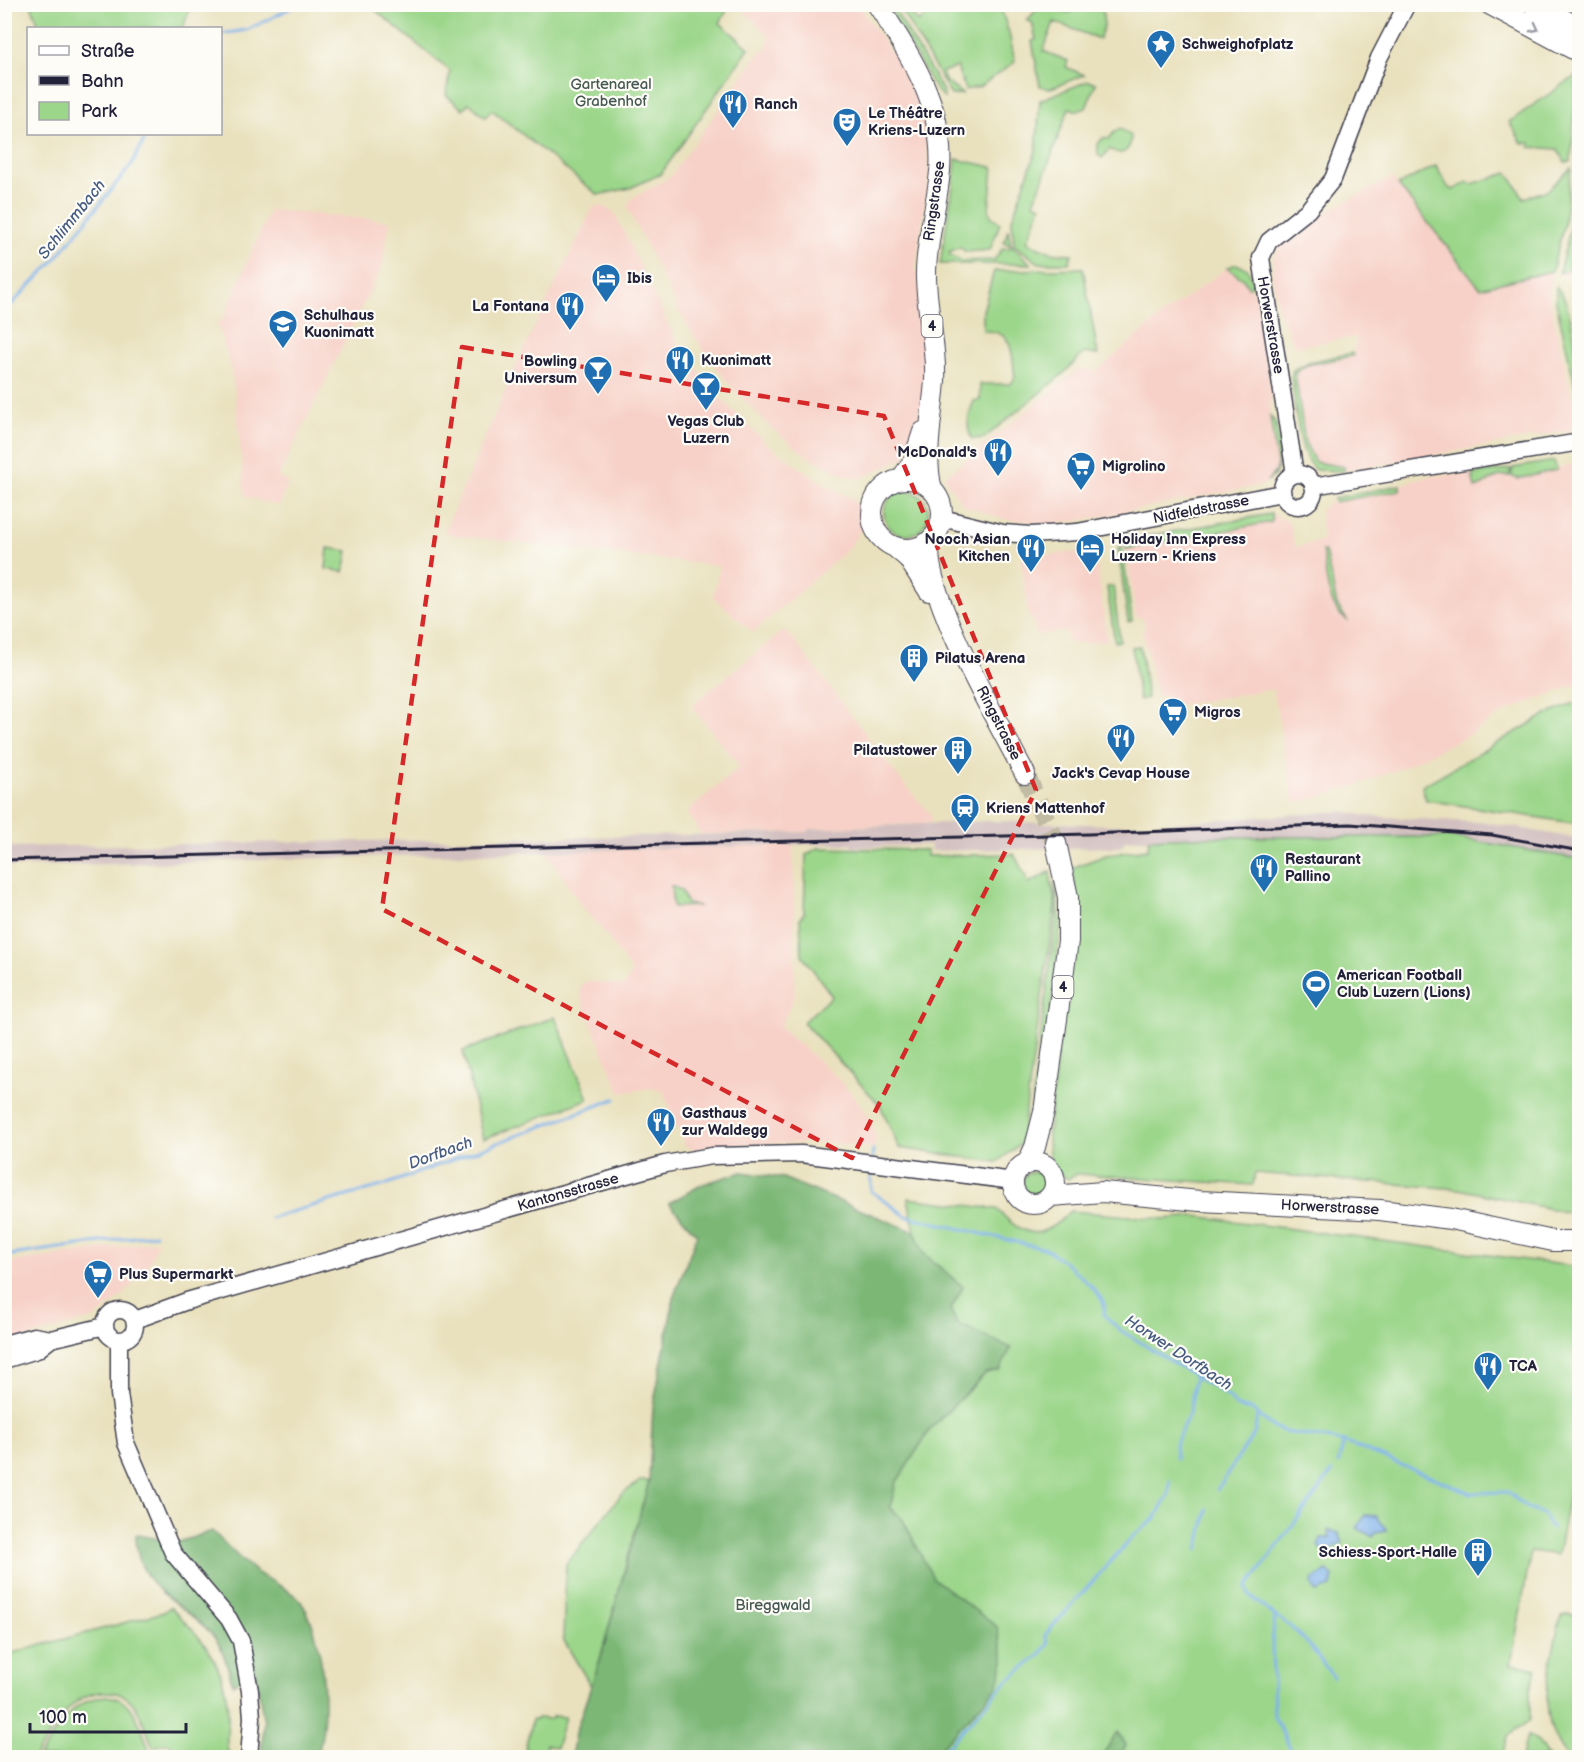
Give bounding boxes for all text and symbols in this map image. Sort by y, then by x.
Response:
one-way arrow [1529,21,1539,32]
legend [27,27,222,135]
place icon: Schweighofplatz [1145,28,1177,70]
place label: Schweighofplatz [1182,35,1294,54]
text: Straße [81,41,135,62]
text: Bahn [81,71,124,92]
park label: Gartenareal Grabenhof [570,75,652,111]
restaurant icon: Ranch [717,88,749,130]
place label: Ranch [754,95,798,114]
text: Park [81,101,117,122]
place label: Le Théâtre Kriens-Luzern [868,104,965,140]
theatre icon: Le Théâtre Kriens-Luzern [831,106,863,148]
street label: Ringstrasse [919,160,950,242]
water label: Schlimmbach [34,176,110,263]
hotel icon: Ibis [590,262,622,304]
place label: Ibis [627,269,652,288]
street label: Horwerstrasse [1253,275,1288,375]
restaurant icon: La Fontana [554,290,586,332]
place label: La Fontana [472,297,549,316]
place label: Schulhaus Kuonimatt [304,306,374,342]
school or university icon: Schulhaus Kuonimatt [267,308,299,350]
road number: 4 [922,315,942,337]
restaurant icon: Kuonimatt [664,344,696,386]
place label: Kuonimatt [701,351,771,370]
place label: Bowling Universum [504,352,577,388]
bar icon: Bowling Universum [582,354,614,396]
bar icon: Vegas Club Luzern [690,370,722,412]
place label: Vegas Club Luzern [668,412,745,448]
restaurant icon: McDonald's [982,436,1014,478]
place label: McDonald's [897,443,977,462]
supermarket icon: Migrolino [1065,450,1097,492]
place label: Migrolino [1102,457,1166,476]
street label: Nidfeldstrasse [1151,491,1251,528]
place label: Nooch Asian Kitchen [924,530,1010,566]
place label: Holiday Inn Express Luzern - Kriens [1111,530,1246,566]
restaurant icon: Nooch Asian Kitchen [1015,532,1047,574]
hotel icon: Holiday Inn Express Luzern - Kriens [1074,532,1106,574]
building icon: Pilatus Arena [898,642,930,684]
place label: Pilatus Arena [935,649,1025,668]
street label: Ringstrasse [972,683,1025,764]
supermarket icon: Migros [1157,696,1189,738]
place label: Migros [1194,703,1241,722]
restaurant icon: Jack's Cevap House [1105,722,1137,764]
building icon: Pilatustower [942,734,974,776]
place label: Pilatustower [853,741,938,760]
place label: Jack's Cevap House [1052,764,1190,783]
station icon: Kriens Mattenhof [949,792,981,834]
place label: Kriens Mattenhof [986,799,1105,818]
place label: Restaurant Pallino [1285,850,1361,886]
restaurant icon: Restaurant Pallino [1248,852,1280,894]
place label: American Football Club Luzern (Lions) [1336,966,1471,1002]
sports icon: American Football Club Luzern (Lions) [1300,968,1332,1010]
road number: 4 [1052,976,1074,998]
place label: Gasthaus zur Waldegg [682,1104,768,1140]
restaurant icon: Gasthaus zur Waldegg [645,1106,677,1148]
water label: Dorfbach [406,1133,475,1174]
street label: Kantonsstrasse [515,1169,621,1216]
street label: Horwerstrasse [1280,1195,1380,1220]
supermarket icon: Plus Supermarkt [82,1258,114,1300]
place label: Plus Supermarkt [119,1265,233,1284]
water label: Horwer Dorfbach [1121,1312,1235,1395]
restaurant icon: TCA [1472,1350,1504,1392]
place label: TCA [1509,1357,1538,1376]
building icon: Schiess-Sport-Halle [1462,1536,1494,1578]
place label: Schiess-Sport-Halle [1319,1543,1457,1562]
park label: Bireggwald [735,1596,811,1615]
scale bar [30,1696,186,1734]
text: 100 m [39,1707,87,1728]

